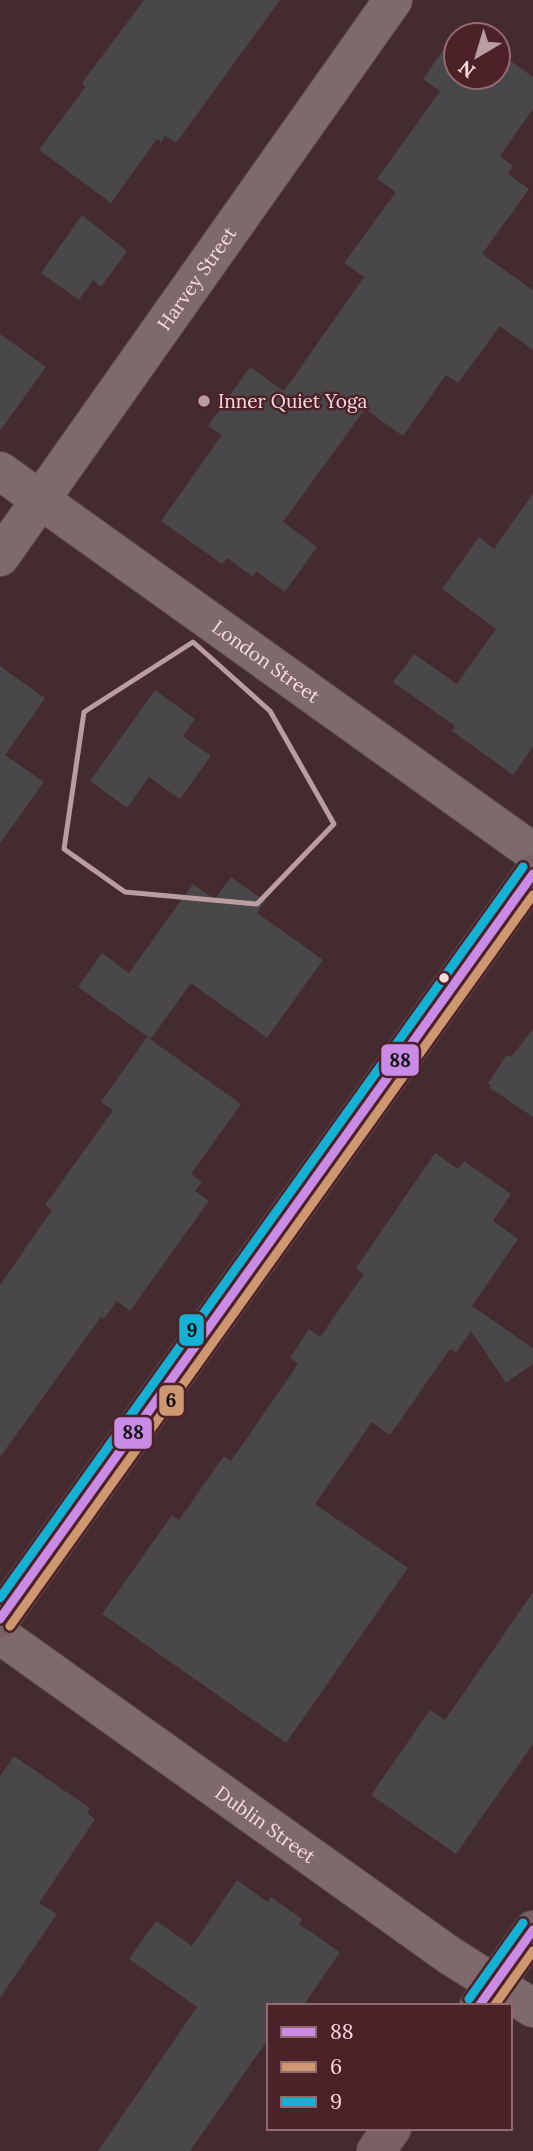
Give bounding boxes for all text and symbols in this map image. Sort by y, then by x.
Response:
north arrow [442,21,512,91]
text: N [453,55,480,83]
street label: Harvey Street [152,221,242,335]
place label: Inner Quiet Yoga [218,389,367,413]
marker: Inner Quiet Yoga [196,393,212,409]
street label: London Street [208,615,325,708]
unlabelled marker [437,971,451,985]
line badge: 88 [380,1043,420,1077]
text: 88 [389,1048,411,1072]
line badge: 9 [178,1313,205,1347]
text: 9 [187,1318,198,1342]
line badge: 6 [158,1384,185,1417]
text: 6 [166,1388,177,1412]
line badge: 88 [113,1416,153,1450]
text: 88 [122,1420,144,1444]
street label: Dublin Street [211,1780,321,1868]
legend [267,2004,512,2130]
text: 88 [330,2018,354,2045]
text: 6 [330,2053,342,2080]
text: 9 [330,2088,342,2115]

